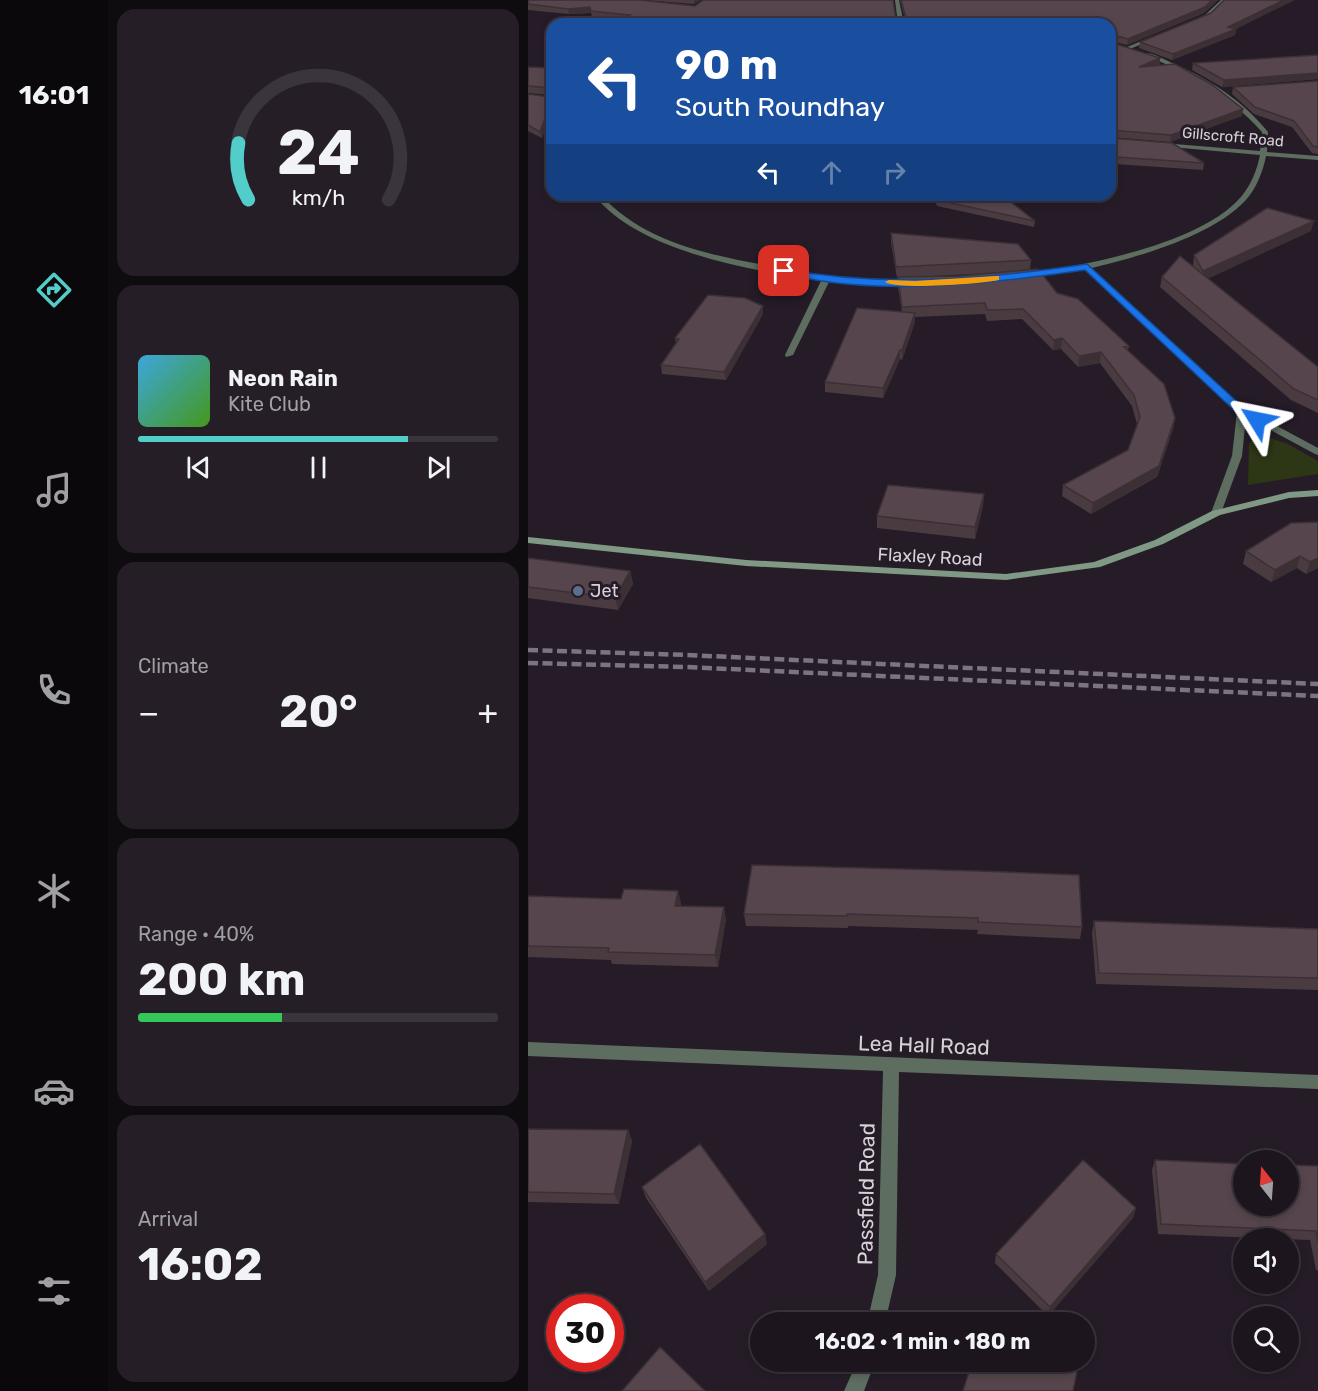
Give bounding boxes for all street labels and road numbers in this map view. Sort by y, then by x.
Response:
street label: Gillscroft Road [1181,124,1285,150]
street label: Flaxley Road [877,543,983,571]
street label: Lea Hall Road [858,1030,990,1060]
street label: Passfield Road [852,1123,880,1265]

